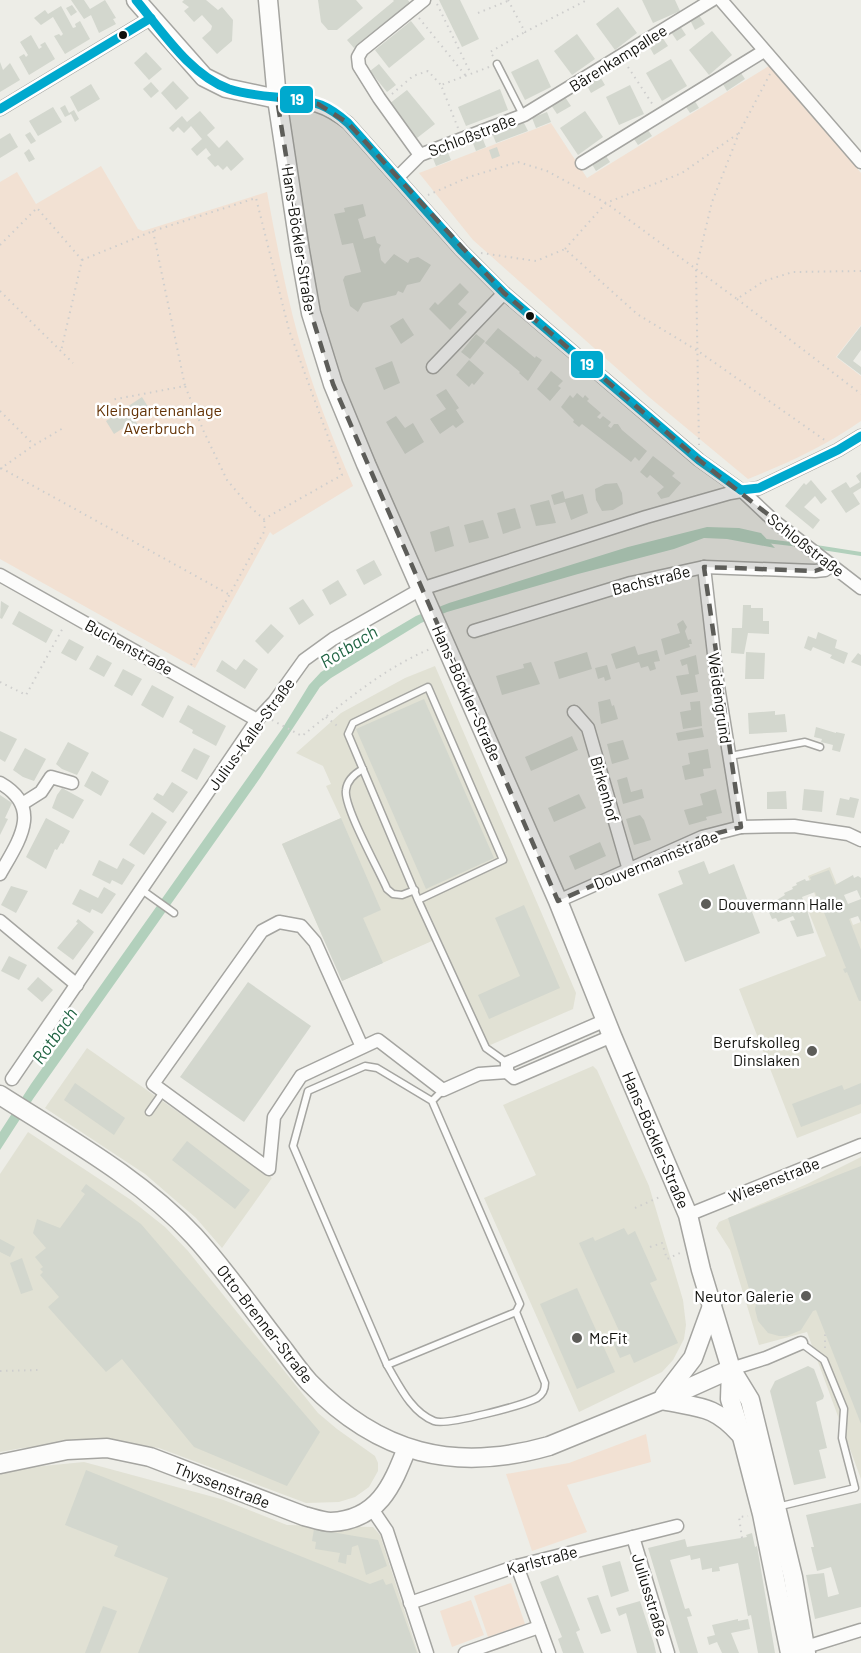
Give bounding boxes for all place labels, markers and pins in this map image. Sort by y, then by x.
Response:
unlabelled marker [117,29,129,41]
unlabelled marker [524,310,536,322]
place label: Douvermann Halle [718,894,843,913]
marker: Douvermann Halle [699,897,713,911]
place label: Berufskolleg Dinslaken [713,1032,800,1069]
marker: Berufskolleg Dinslaken [805,1044,819,1058]
place label: Neutor Galerie [694,1286,794,1305]
marker: Neutor Galerie [799,1289,813,1303]
place label: McFit [589,1328,628,1347]
marker: McFit [570,1331,584,1345]

